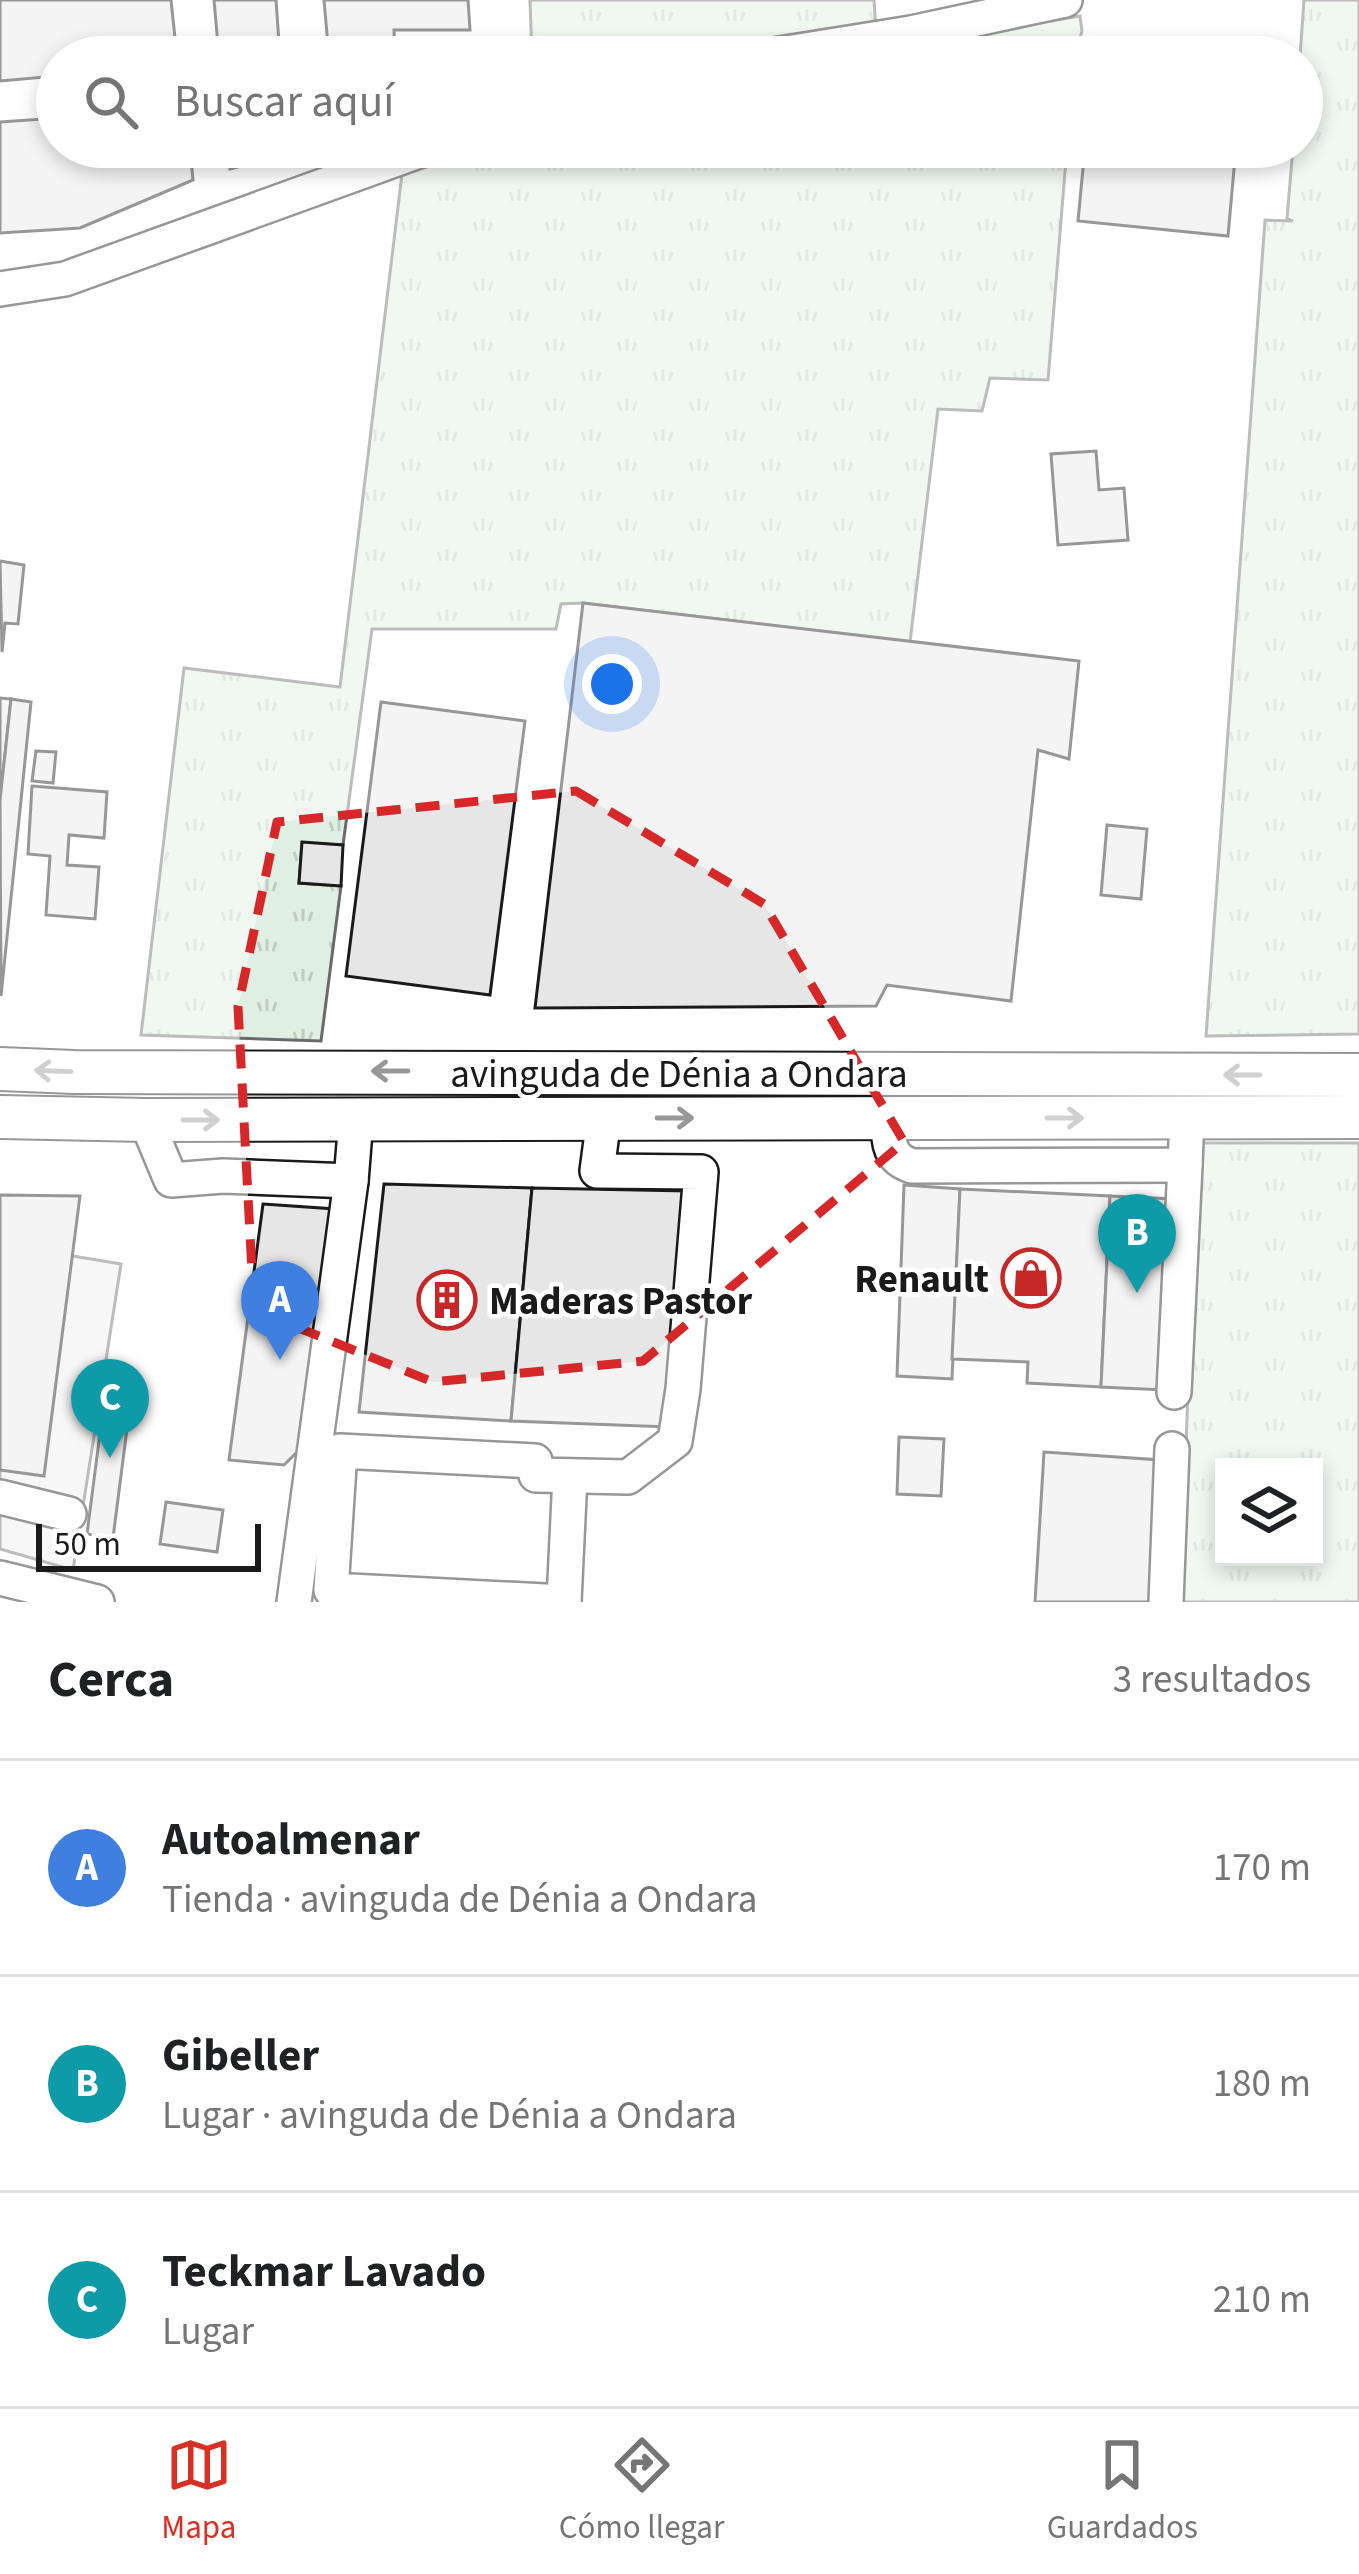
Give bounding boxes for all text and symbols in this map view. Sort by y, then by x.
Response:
search box [36,36,1323,168]
icon: search [78,69,144,135]
text: Buscar aquí [174,70,394,134]
your location [582,654,642,714]
street label: avinguda de Dénia a Ondara [450,1047,908,1103]
one-way arrow [34,1059,73,1082]
one-way arrow [371,1060,410,1082]
one-way arrow [1223,1064,1262,1086]
one-way arrow [1045,1106,1084,1129]
one-way arrow [655,1107,694,1129]
one-way arrow [181,1109,220,1131]
pin: B [1098,1194,1176,1293]
shop icon: Renault [1000,1247,1062,1309]
place label: Renault [854,1252,989,1308]
pin: A [241,1261,319,1360]
building icon: Maderas Pastor [416,1269,478,1331]
place label: Maderas Pastor [489,1274,753,1330]
pin: C [71,1359,149,1458]
map controls [1215,1458,1323,1566]
button: layers [1215,1458,1323,1566]
scale bar [36,1518,261,1571]
text: 50 m [54,1521,121,1568]
text: Cerca [48,1644,174,1716]
text: 3 resultados [1113,1652,1311,1708]
text: Autoalmenar [162,1808,420,1872]
text: A [76,1840,98,1896]
text: 170 m [1213,1840,1311,1896]
text: Tienda · avinguda de Dénia a Ondara [162,1872,757,1928]
text: Gibeller [162,2024,319,2088]
text: B [75,2056,99,2112]
text: 180 m [1213,2056,1311,2112]
text: Lugar · avinguda de Dénia a Ondara [162,2088,737,2144]
text: Teckmar Lavado [162,2240,486,2304]
text: C [76,2272,98,2328]
text: 210 m [1213,2272,1311,2328]
text: Lugar [162,2304,254,2360]
tab: Mapa [161,2432,236,2551]
tab: Cómo llegar [559,2432,724,2551]
tab: Guardados [1047,2432,1198,2551]

